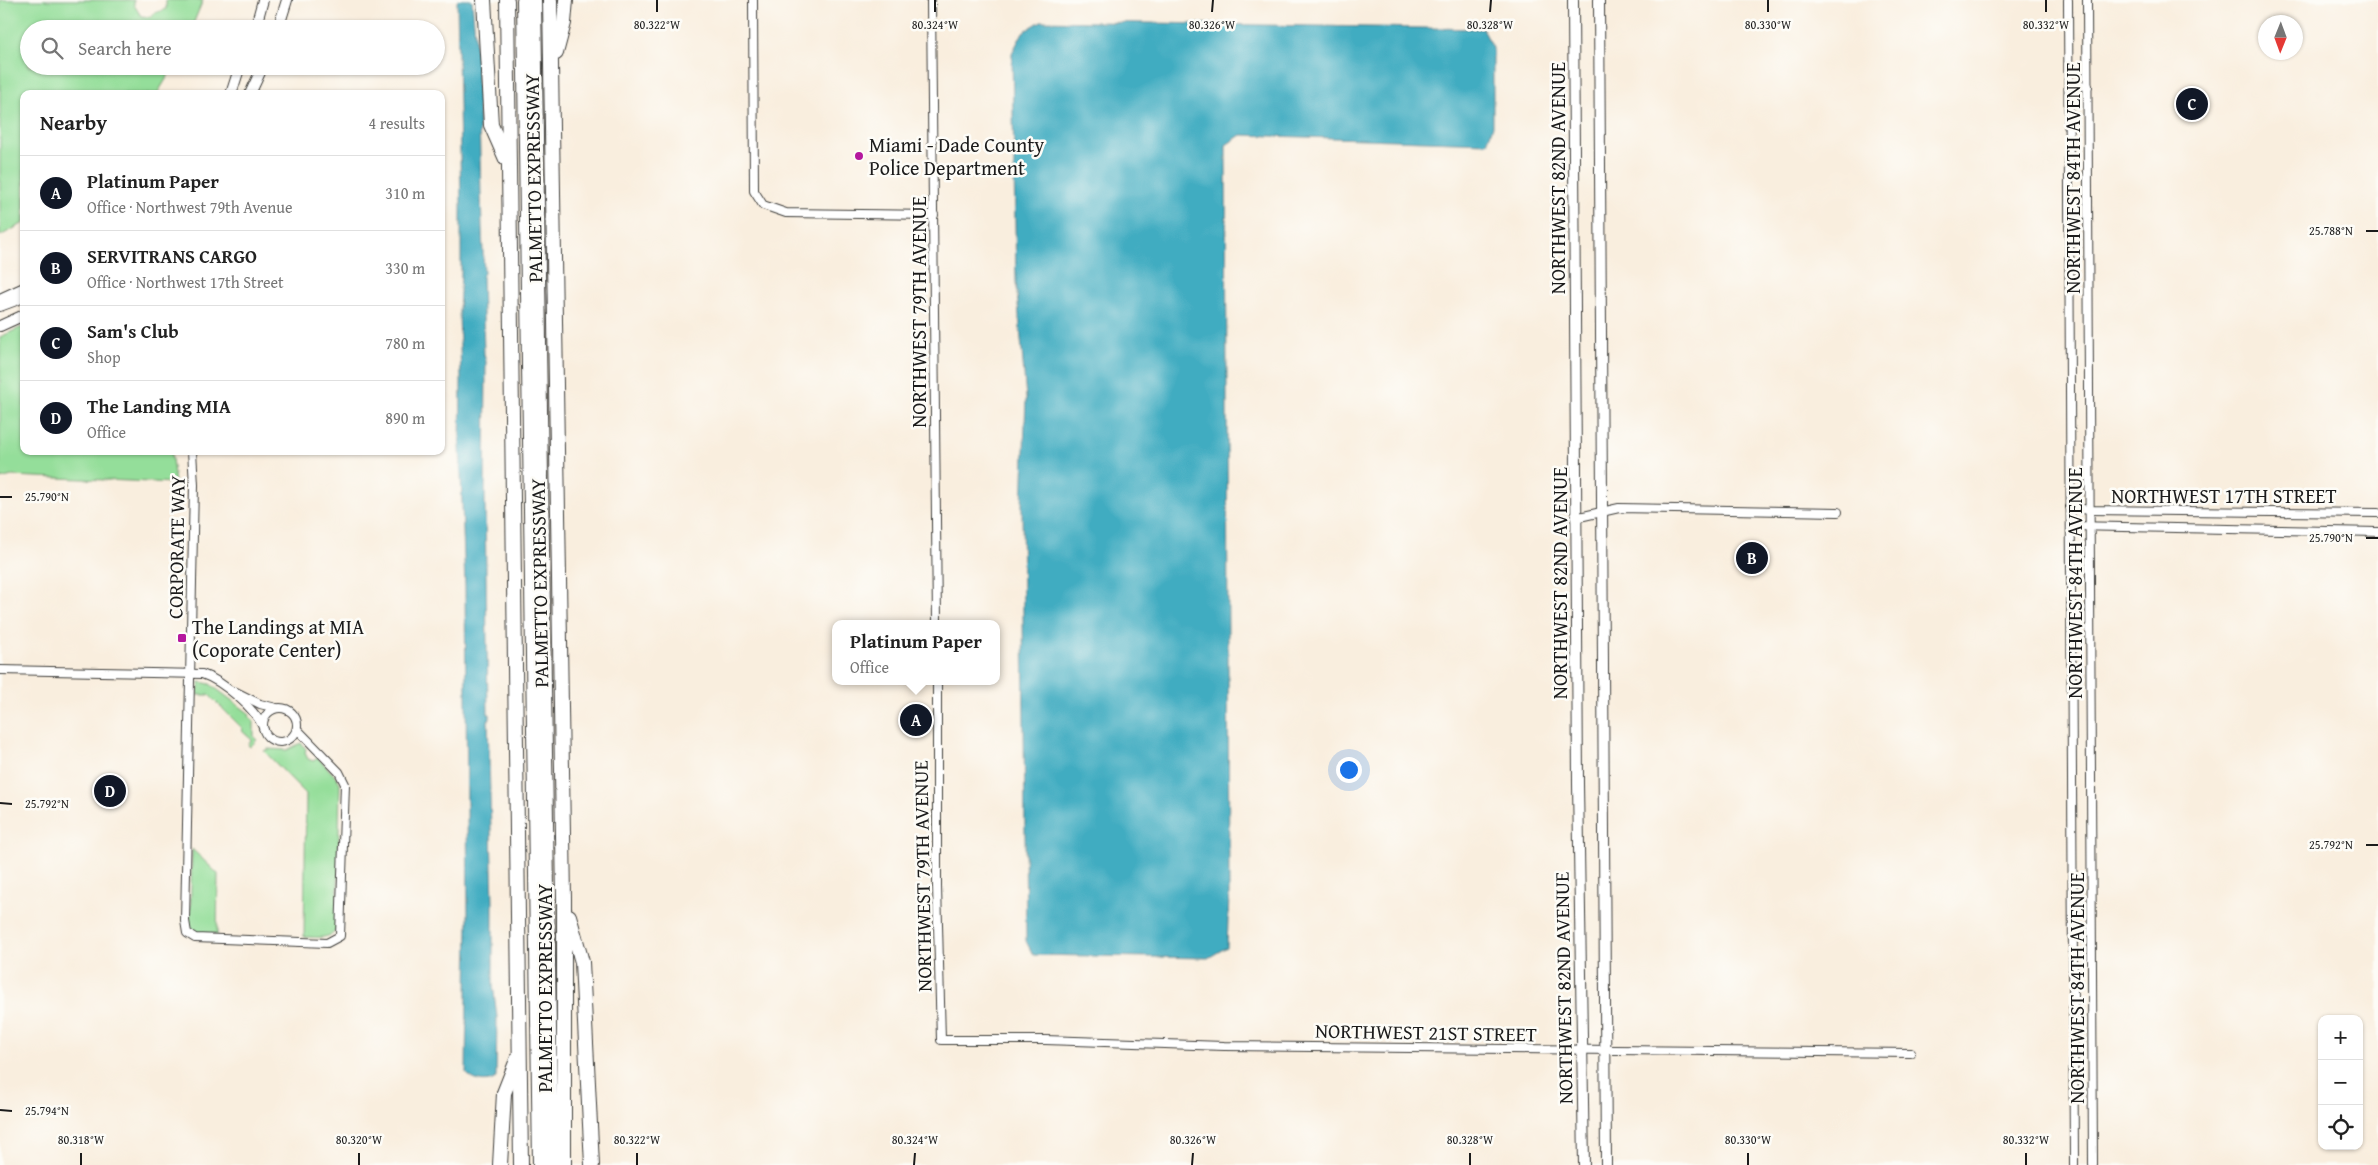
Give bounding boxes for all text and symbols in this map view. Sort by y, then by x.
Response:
north arrow [2258,15,2303,60]
text: 80.322°W [634,16,681,33]
text: 80.324°W [912,16,959,33]
text: 80.326°W [1189,16,1236,33]
text: 80.328°W [1467,16,1514,33]
text: 80.330°W [1745,16,1792,33]
text: 80.332°W [2023,16,2070,33]
search box [20,20,445,75]
icon: search [38,34,66,62]
text: Search here [78,34,172,62]
street label: NORTHWEST 82ND AVENUE [1543,62,1572,294]
street label: NORTHWEST 84TH AVENUE [2058,62,2087,294]
street label: PALMETTO EXPRESSWAY [517,73,549,283]
pin: C [2176,85,2208,123]
text: Nearby [40,107,107,138]
text: 4 results [368,111,425,135]
place label: Miami - Dade County Police Department [869,130,1044,182]
marker: Miami - Dade County Police Department [853,150,865,162]
text: Platinum Paper [87,167,219,195]
text: A [51,181,61,205]
text: 310 m [385,181,425,205]
text: Office · Northwest 79th Avenue [87,195,292,219]
street label: NORTHWEST 79TH AVENUE [904,196,933,428]
text: 25.788°N [2309,222,2353,239]
text: SERVITRANS CARGO [87,242,257,270]
text: B [51,256,61,280]
text: 330 m [385,256,425,280]
text: Office · Northwest 17th Street [87,270,284,294]
text: Sam's Club [87,317,179,345]
text: C [51,331,61,355]
text: 780 m [385,331,425,355]
text: Shop [87,345,121,369]
text: The Landing MIA [87,392,231,420]
text: D [51,406,61,430]
text: 890 m [385,406,425,430]
text: Office [87,420,126,444]
street label: NORTHWEST 82ND AVENUE [1545,467,1574,699]
street label: NORTHWEST 84TH AVENUE [2060,467,2089,699]
street label: CORPORATE WAY [160,475,192,619]
street label: PALMETTO EXPRESSWAY [523,478,555,688]
street label: NORTHWEST 17TH STREET [2111,481,2337,510]
text: 25.790°N [25,488,69,505]
text: 25.790°N [2309,529,2353,546]
pin: B [1736,539,1768,577]
place label: The Landings at MIA (Coporate Center) [192,612,364,664]
popup [832,620,1000,685]
text: Platinum Paper [850,627,982,655]
marker: The Landings at MIA (Coporate Center) [176,632,188,644]
text: Office [850,655,889,679]
pin: A [900,701,932,739]
your location [1336,757,1362,783]
street label: NORTHWEST 79TH AVENUE [905,760,939,992]
pin: D [94,772,126,810]
text: 25.792°N [25,795,69,812]
text: 25.792°N [2309,836,2353,853]
street label: NORTHWEST 82ND AVENUE [1546,872,1580,1104]
street label: NORTHWEST 84TH AVENUE [2062,872,2091,1104]
street label: PALMETTO EXPRESSWAY [530,883,559,1093]
map controls [2318,1015,2363,1150]
button: + [2318,1015,2363,1060]
street label: NORTHWEST 21ST STREET [1315,1016,1537,1048]
button: − [2318,1060,2363,1105]
text: 25.794°N [25,1102,69,1119]
button: locate [2318,1105,2363,1150]
text: 80.318°W [58,1131,105,1148]
text: 80.320°W [336,1131,383,1148]
text: 80.322°W [614,1131,661,1148]
text: 80.324°W [892,1131,939,1148]
text: 80.326°W [1170,1131,1217,1148]
text: 80.328°W [1447,1131,1494,1148]
text: 80.330°W [1725,1131,1772,1148]
text: 80.332°W [2003,1131,2050,1148]

